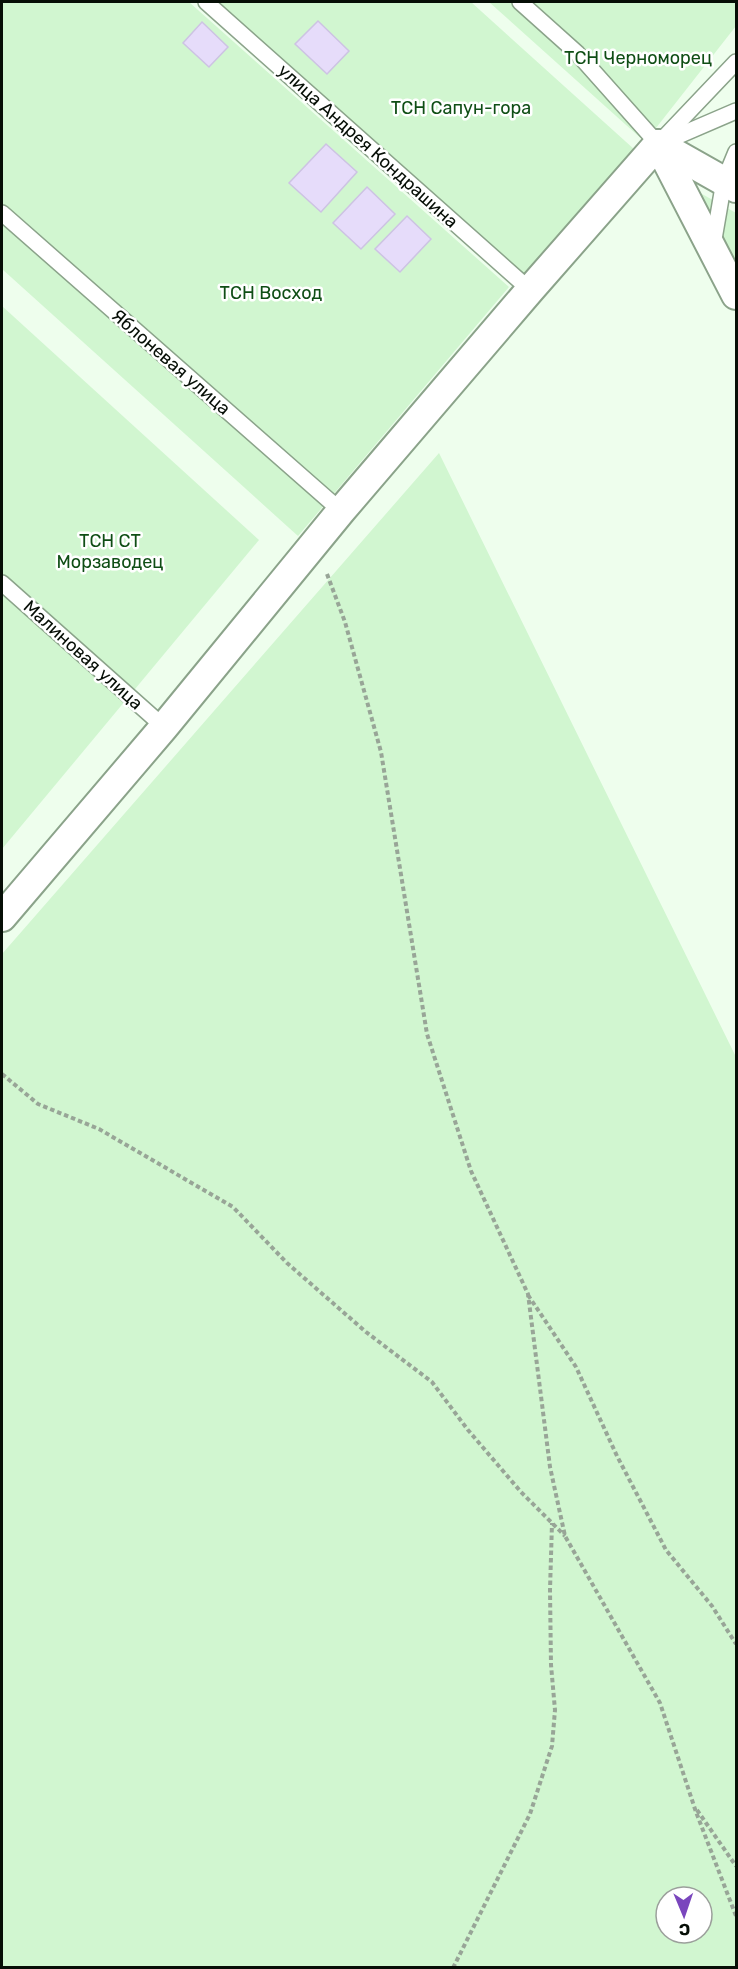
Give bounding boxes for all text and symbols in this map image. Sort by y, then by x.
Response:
park label: ТСН Черноморец [564,47,712,69]
street label: улица Андрея Кондрашина [273,59,463,233]
park label: ТСН Сапун-гора [391,97,531,119]
park label: ТСН Восход [220,282,323,304]
street label: Яблоневая улица [107,304,235,420]
park label: ТСН СТ Морзаводец [57,530,163,573]
street label: Малиновая улица [19,596,147,714]
north arrow [654,1885,714,1945]
text: С [679,1920,690,1939]

